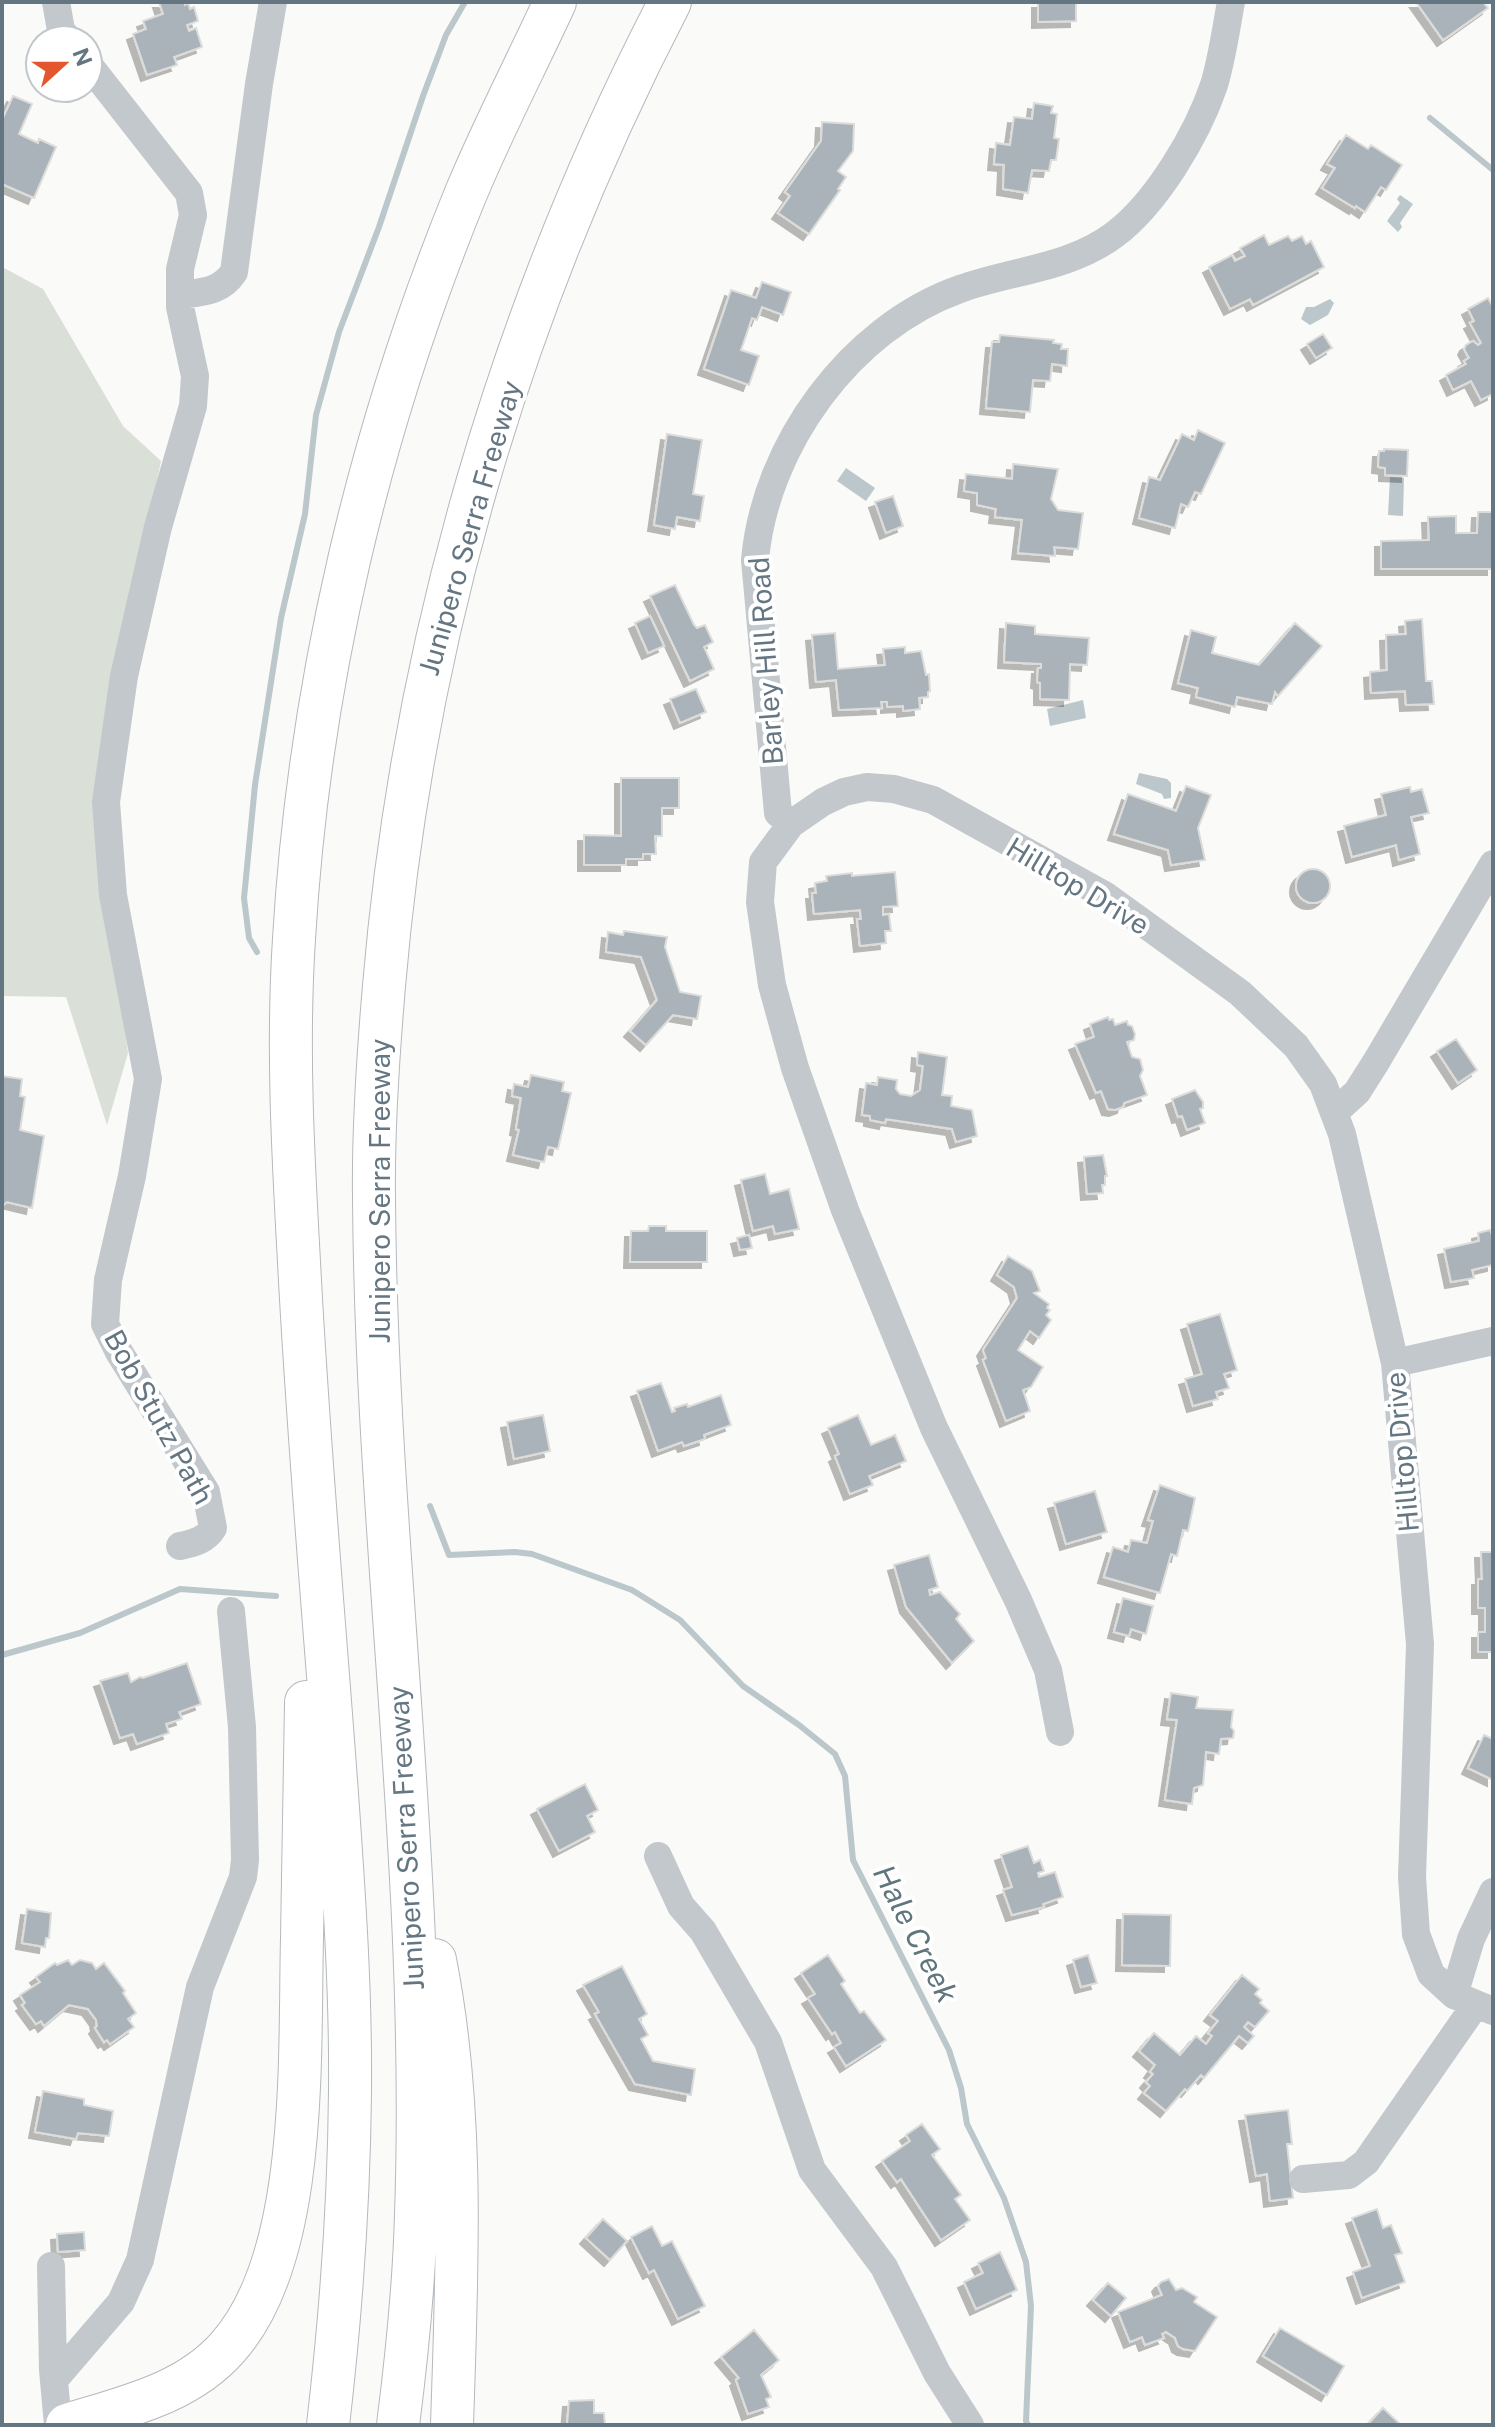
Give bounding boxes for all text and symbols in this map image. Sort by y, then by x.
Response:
north arrow [24,24,104,104]
text: N [67,44,98,70]
street label: Junipero Serra Freeway [412,377,527,679]
street label: Barley Hill Road [742,556,789,766]
street label: Hilltop Drive [1001,830,1156,941]
street label: Junipero Serra Freeway [363,1038,396,1343]
street label: Bob Stutz Path [98,1324,221,1510]
street label: Hilltop Drive [1378,1371,1425,1534]
street label: Junipero Serra Freeway [381,1685,430,1991]
water label: Hale Creek [866,1859,966,2009]

